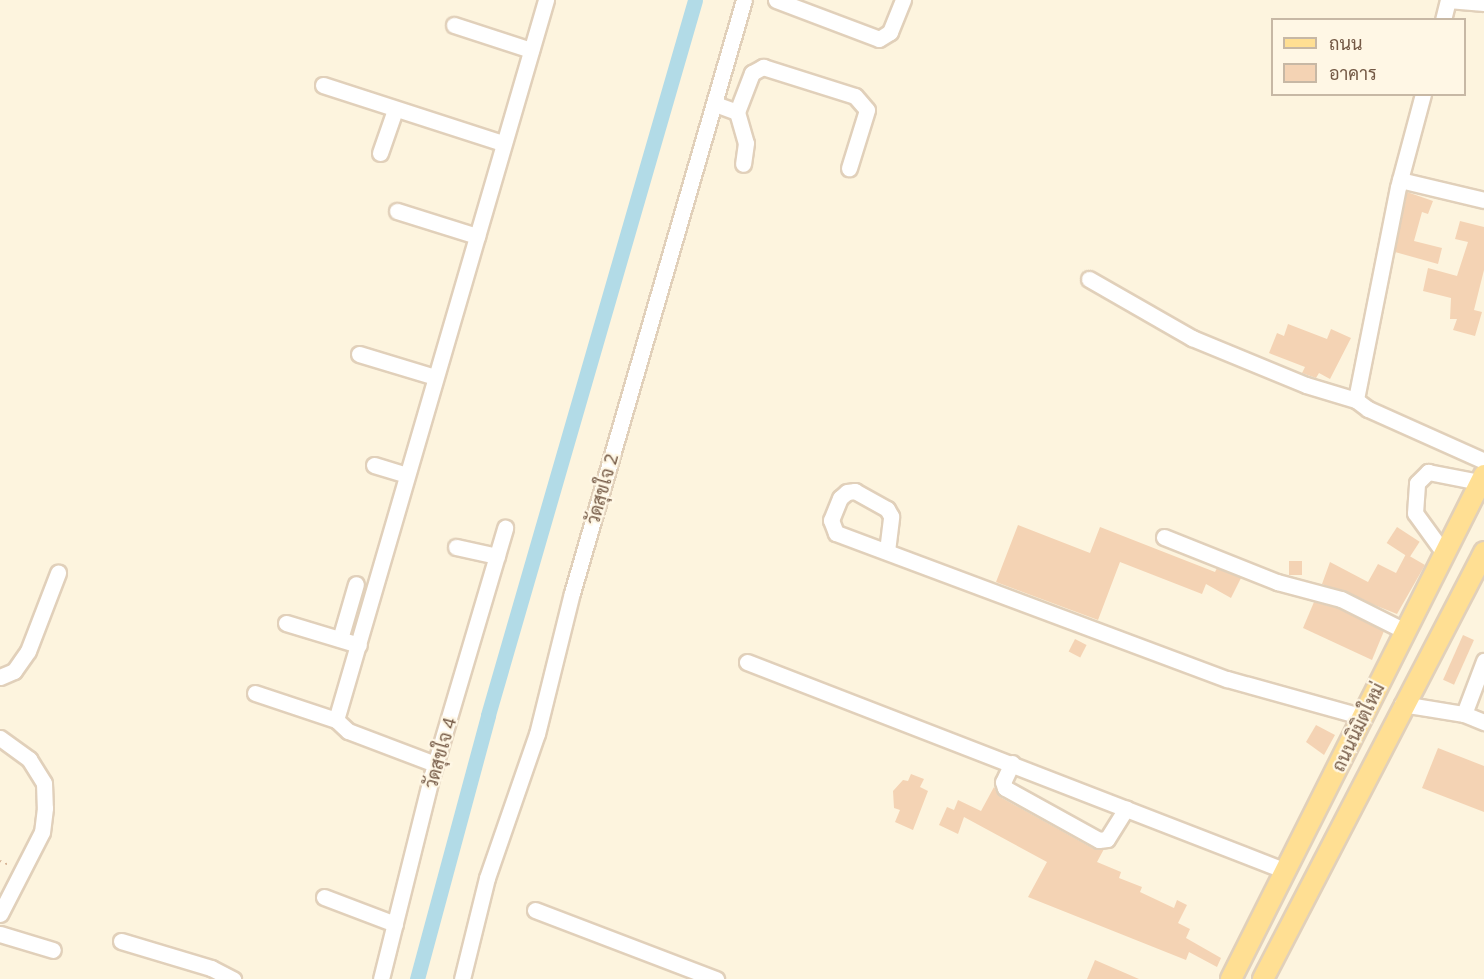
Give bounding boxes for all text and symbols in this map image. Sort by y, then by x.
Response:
legend [1271,18,1466,96]
text: ถนน [1329,31,1362,55]
text: อาคาร [1329,61,1377,85]
street label: วัดสุขใจ 2 [582,451,622,527]
street label: ถนนนิมิตใหม่ [1327,679,1389,775]
street label: วัดสุขใจ 4 [420,715,460,791]

